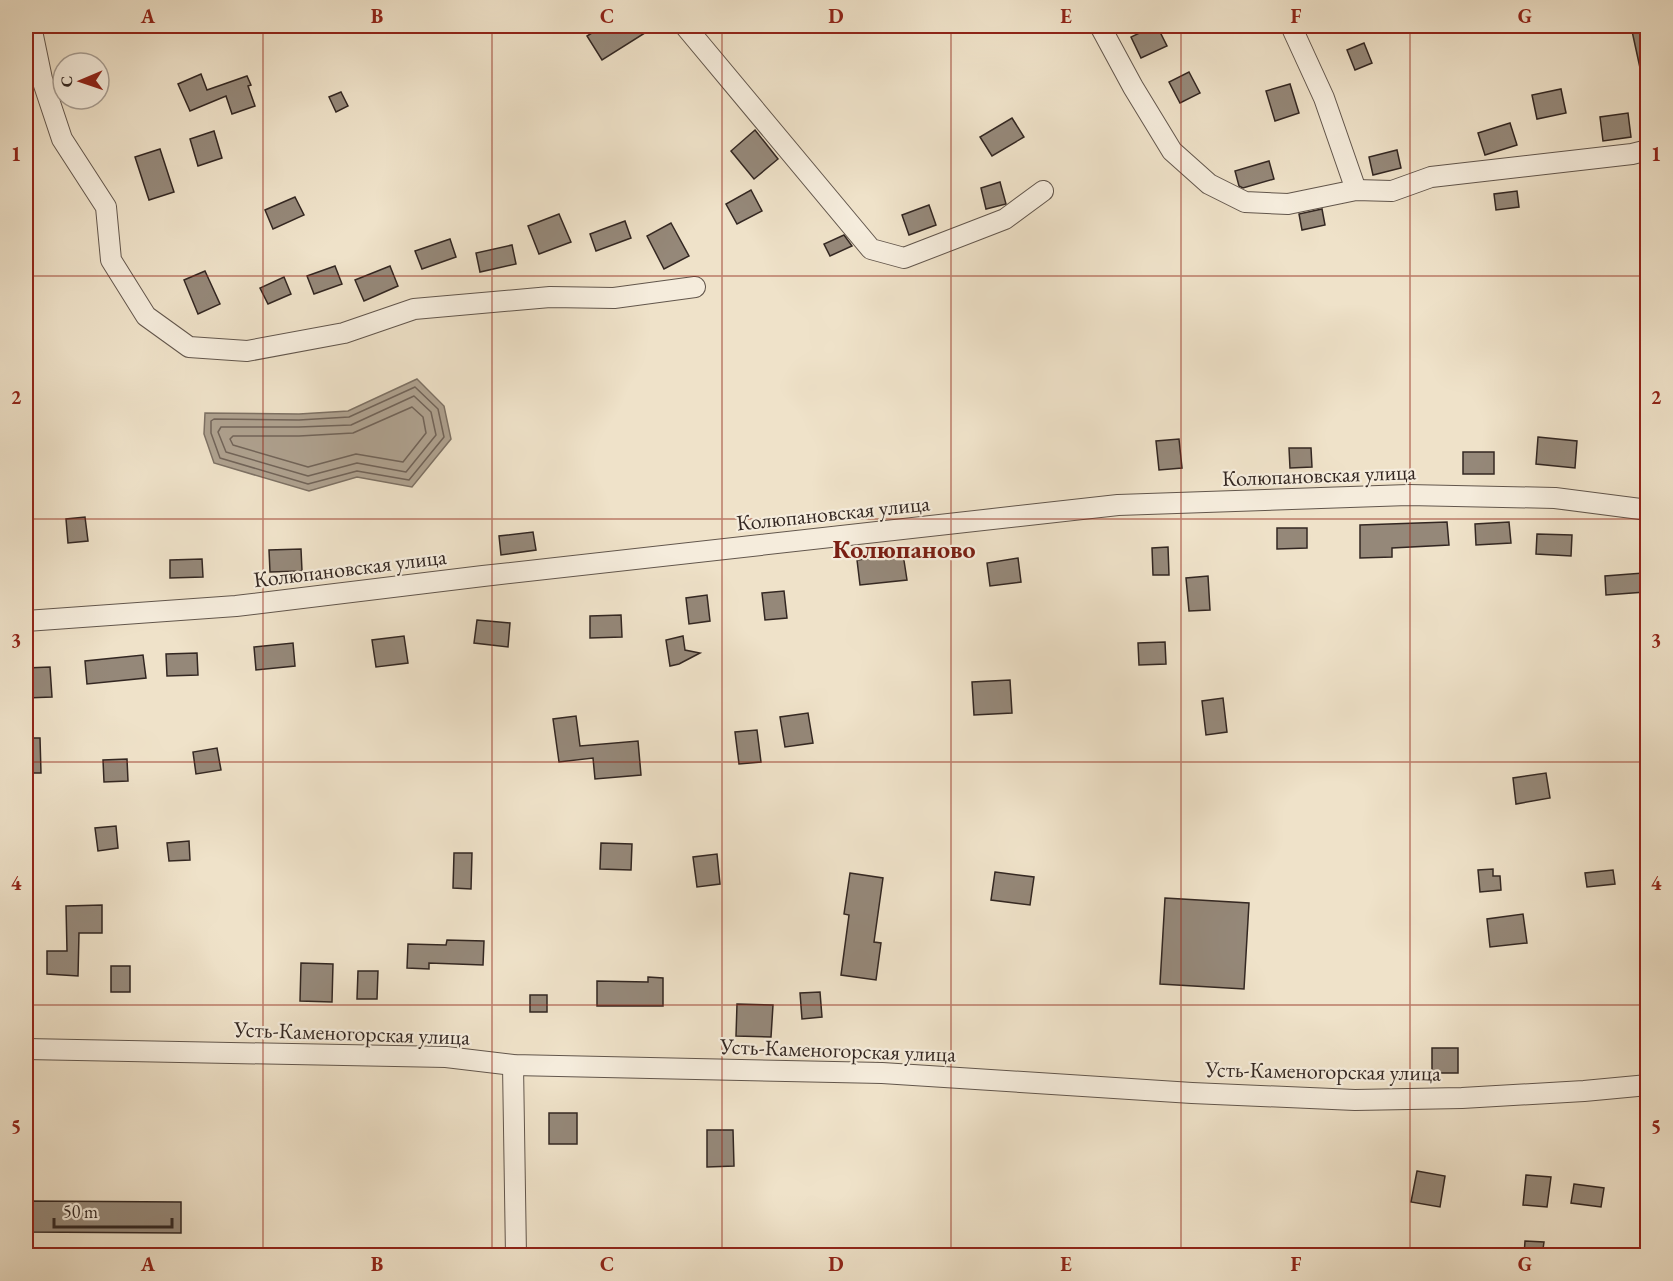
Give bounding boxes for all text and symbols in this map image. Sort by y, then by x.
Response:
text: A [140,3,156,29]
text: B [371,3,383,29]
text: C [600,3,614,29]
text: D [828,3,844,29]
text: E [1060,3,1072,29]
text: F [1291,3,1302,29]
text: G [1518,3,1532,29]
north arrow [51,51,111,111]
text: С [56,75,77,88]
text: 1 [11,141,21,167]
text: 1 [1651,141,1661,167]
text: 2 [11,384,22,410]
text: 2 [1651,384,1662,410]
street label: Колюпановская улица [1221,457,1417,493]
street label: Колюпановская улица [735,488,931,538]
district label: Колюпаново [832,532,976,566]
street label: Колюпановская улица [252,542,448,594]
text: 3 [11,627,21,653]
text: 3 [1651,627,1661,653]
text: 4 [11,870,22,896]
text: 4 [1651,870,1662,896]
street label: Усть-Каменогорская улица [233,1014,471,1052]
street label: Усть-Каменогорская улица [719,1031,957,1069]
street label: Усть-Каменогорская улица [1204,1054,1441,1088]
text: 5 [11,1113,21,1139]
text: 5 [1651,1113,1661,1139]
scale bar [54,1191,172,1229]
text: 50 m [63,1200,98,1223]
text: A [140,1251,156,1277]
text: B [371,1251,383,1277]
text: C [600,1251,614,1277]
text: D [828,1251,844,1277]
text: E [1060,1251,1072,1277]
text: F [1291,1251,1302,1277]
text: G [1518,1251,1532,1277]

